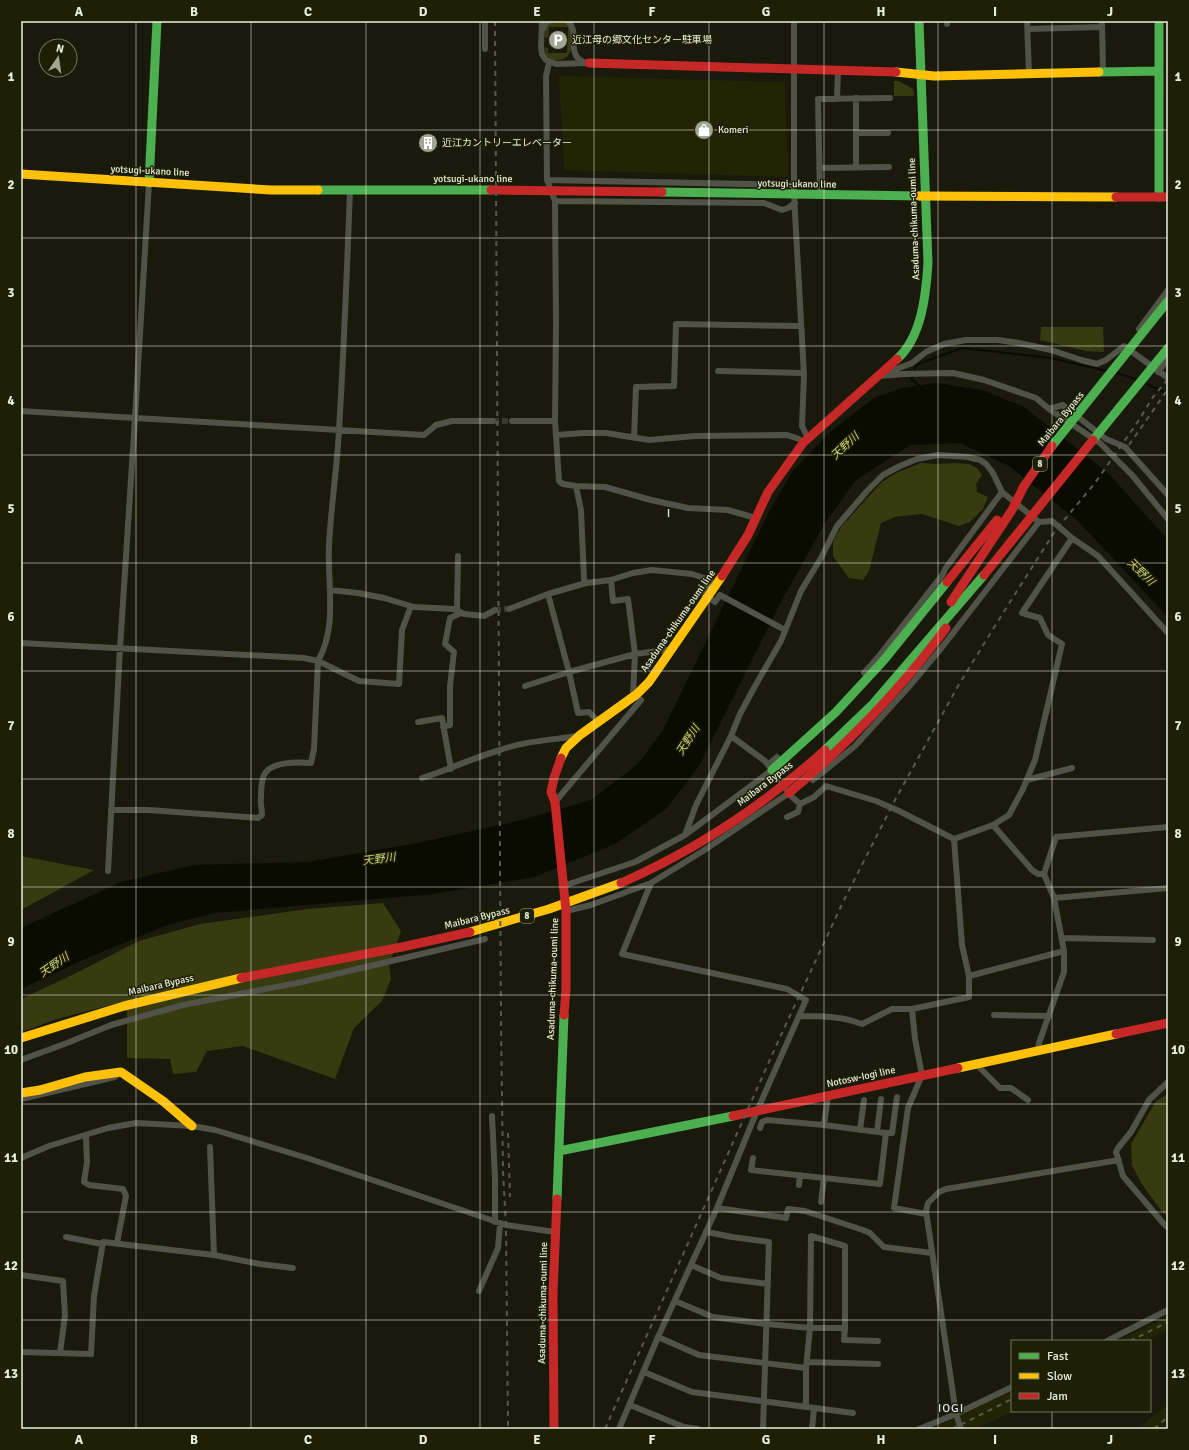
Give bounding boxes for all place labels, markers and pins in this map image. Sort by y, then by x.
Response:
parking icon: 近江母の郷文化センター駐車場 [547,29,569,51]
place label: 近江母の郷文化センター駐車場 [572,34,712,46]
shop icon: Komeri [693,119,715,141]
place label: Komeri [718,124,749,136]
building icon: 近江カントリーエレベーター [417,132,439,154]
place label: 近江カントリーエレベーター [442,137,572,149]

